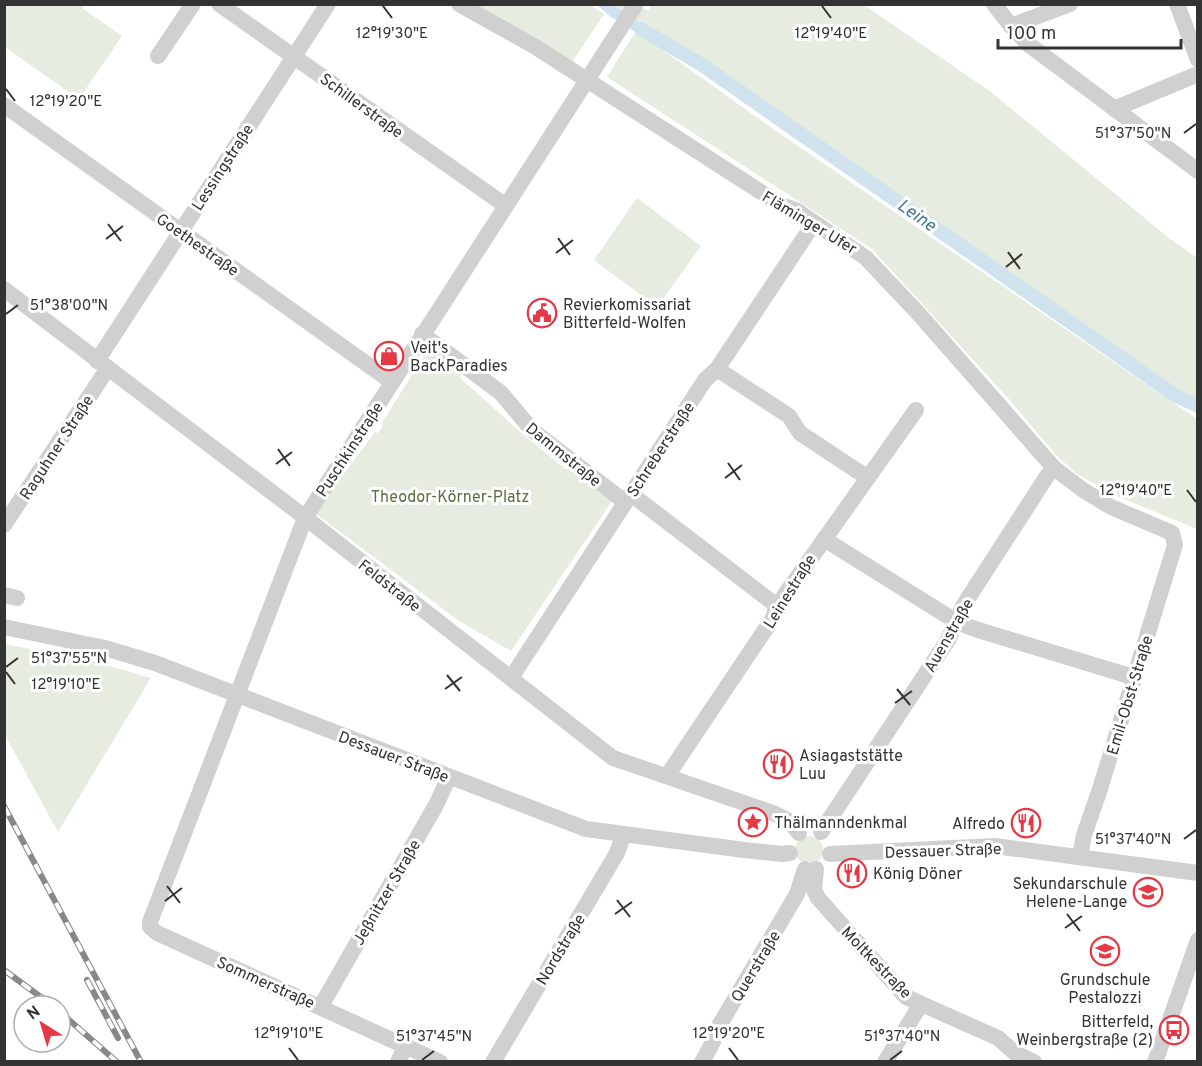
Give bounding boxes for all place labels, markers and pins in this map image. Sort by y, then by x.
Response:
place label: Revierkomissariat Bitterfeld-Wolfen [563,296,691,334]
public building icon: Revierkomissariat Bitterfeld-Wolfen [526,297,558,329]
place label: Veit's BackParadies [410,339,508,377]
shop icon: Veit's BackParadies [373,340,405,372]
place label: Asiagaststätte Luu [799,747,903,785]
restaurant icon: Asiagaststätte Luu [762,748,794,780]
place icon: Thälmanndenkmal [737,806,769,838]
restaurant icon: Alfredo [1010,807,1042,839]
place label: Thälmanndenkmal [774,814,907,834]
place label: Alfredo [952,815,1005,835]
restaurant icon: König Döner [836,857,868,889]
place label: König Döner [873,865,962,885]
place label: Sekundarschule Helene-Lange [1013,875,1127,913]
school or university icon: Sekundarschule Helene-Lange [1132,876,1164,908]
school or university icon: Grundschule Pestalozzi [1089,935,1121,967]
place label: Grundschule Pestalozzi [1060,971,1150,1009]
place label: Bitterfeld, Weinbergstraße (2) [1016,1013,1153,1051]
bus stop icon: Bitterfeld, Weinbergstraße (2) [1158,1014,1190,1046]

